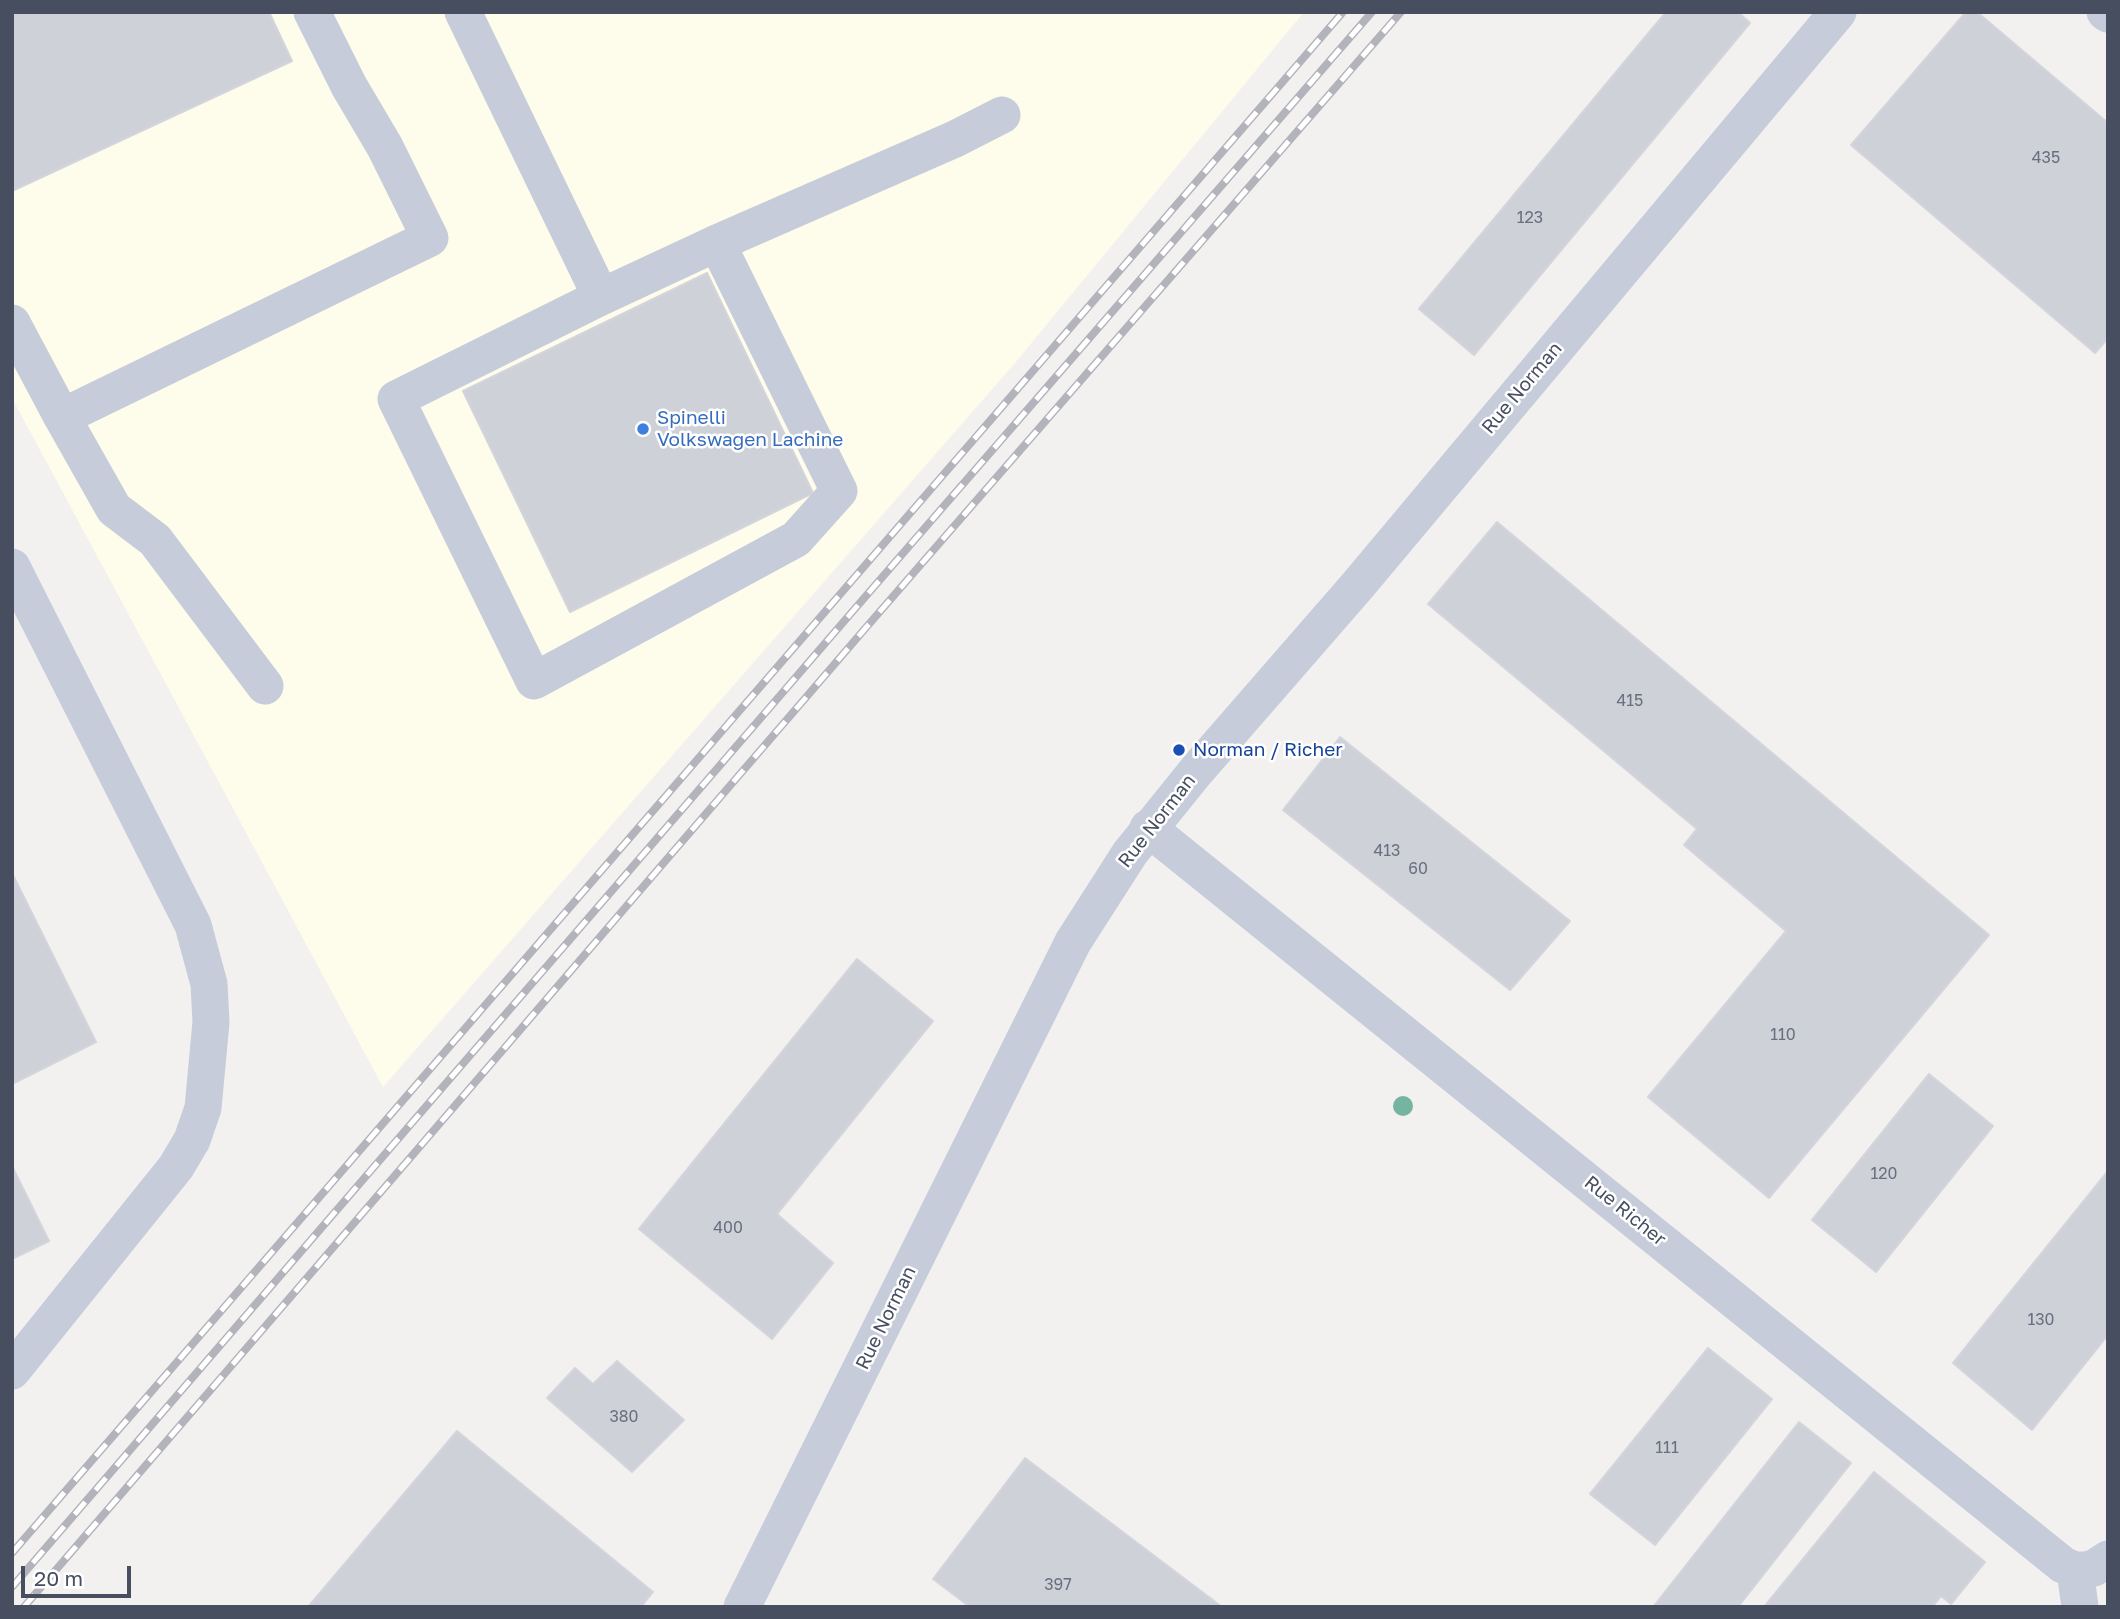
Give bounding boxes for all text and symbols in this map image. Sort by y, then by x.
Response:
house number: 435 [2032,148,2060,168]
house number: 123 [1517,208,1543,228]
street label: Rue Norman [1477,338,1567,438]
place label: Spinelli Volkswagen Lachine [657,407,843,451]
marker: Spinelli Volkswagen Lachine [635,421,651,437]
house number: 415 [1617,691,1643,711]
place label: Norman / Richer [1193,739,1343,761]
marker: Norman / Richer [1171,742,1187,758]
street label: Rue Norman [1113,770,1201,872]
house number: 413 [1374,841,1400,861]
house number: 60 [1408,859,1428,879]
house number: 110 [1770,1025,1796,1045]
house number: 120 [1871,1164,1897,1184]
street label: Rue Richer [1580,1171,1670,1251]
house number: 400 [713,1218,743,1238]
street label: Rue Norman [851,1263,921,1373]
house number: 130 [2027,1310,2055,1330]
house number: 380 [609,1407,639,1427]
house number: 111 [1655,1438,1679,1458]
scale bar [24,1552,135,1596]
text: 20 m [34,1565,83,1591]
house number: 397 [1044,1575,1072,1595]

